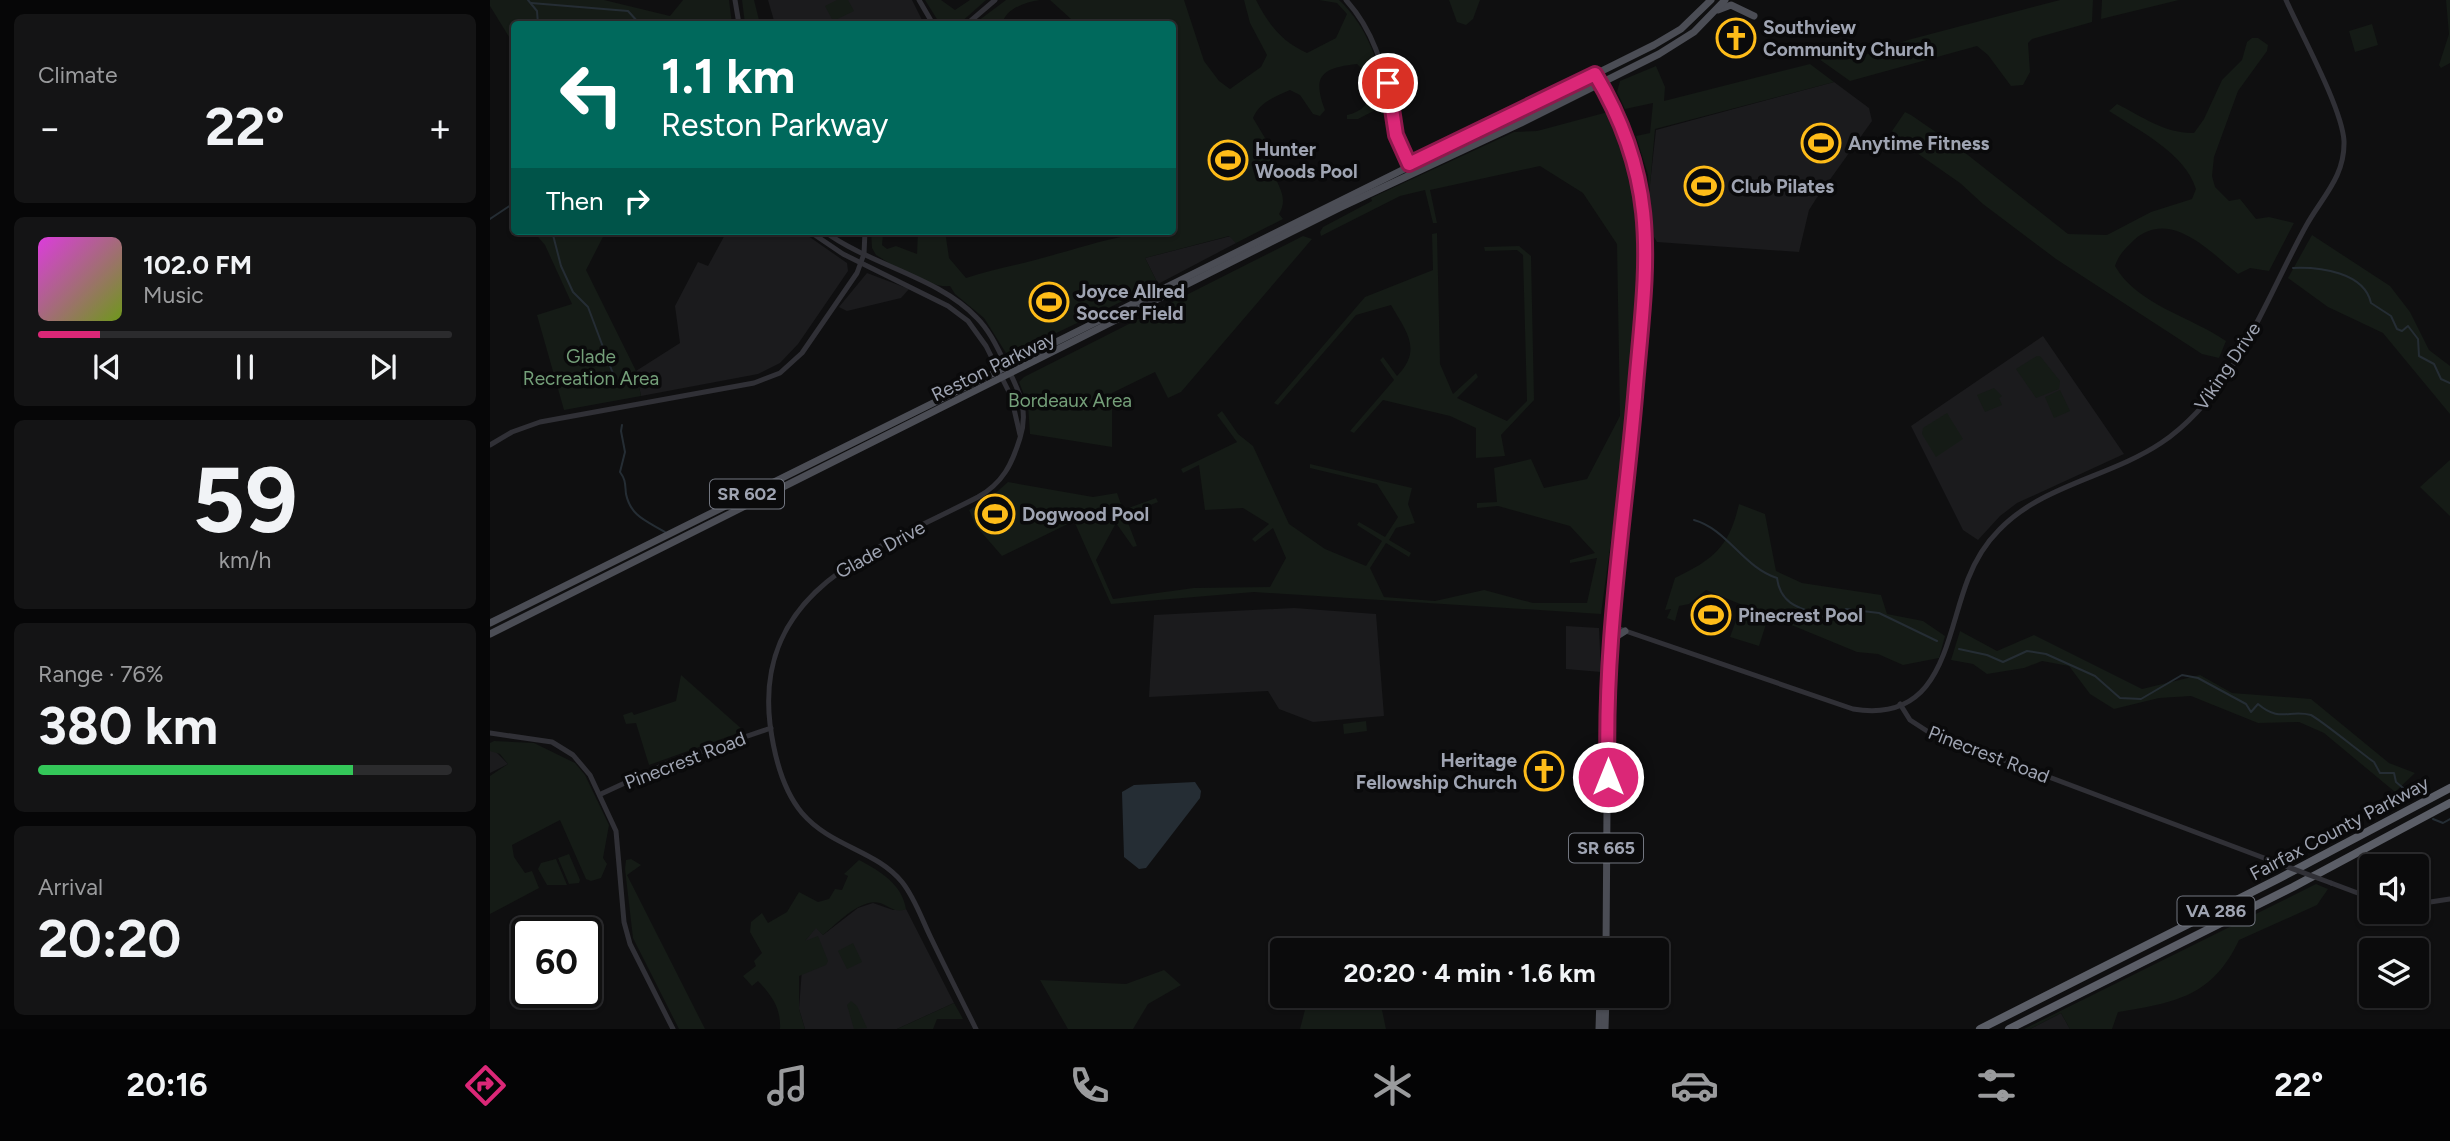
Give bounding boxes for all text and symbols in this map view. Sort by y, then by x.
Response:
place label: Southview Community Church [1763,16,1934,61]
church icon: Southview Community Church [1715,17,1757,59]
text: 1.1 km [661,46,795,105]
icon: left [546,49,637,140]
pin [1358,53,1418,113]
text: Climate [38,61,117,89]
icon: arrive [1369,64,1407,102]
text: 22° [205,96,285,158]
text: − [38,105,62,151]
text: + [428,105,452,151]
text: Reston Parkway [661,106,888,144]
sports icon: Anytime Fitness [1800,122,1842,164]
place label: Anytime Fitness [1848,132,1990,155]
place label: Hunter Woods Pool [1255,138,1358,183]
sports icon: Hunter Woods Pool [1207,139,1249,181]
sports icon: Club Pilates [1683,165,1725,207]
place label: Club Pilates [1731,175,1834,198]
icon: right [618,182,656,220]
text: Then [546,185,604,217]
text: 102.0 FM [143,249,252,281]
place label: Joyce Allred Soccer Field [1076,280,1185,325]
text: Music [143,281,204,309]
sports icon: Joyce Allred Soccer Field [1028,281,1070,323]
street label: Viking Drive [2189,318,2265,415]
street label: Reston Parkway [928,327,1059,406]
park label: Glade Recreation Area [523,345,659,390]
icon: previous [88,348,126,386]
icon: pause [226,348,264,386]
icon: next [364,348,402,386]
park label: Bordeaux Area [1008,389,1132,412]
text: 59 [192,446,298,555]
road number: SR 602 [710,480,784,508]
sports icon: Dogwood Pool [974,493,1016,535]
place label: Dogwood Pool [1022,503,1149,526]
street label: Glade Drive [832,516,929,583]
text: km/h [219,546,271,574]
sports icon: Pinecrest Pool [1690,594,1732,636]
place label: Pinecrest Pool [1738,604,1863,627]
text: Range · 76% [38,660,164,688]
text: 380 km [38,695,218,757]
street label: Pinecrest Road [1925,721,2053,788]
street label: Pinecrest Road [621,727,749,794]
position arrow [1571,740,1645,814]
place label: Heritage Fellowship Church [1356,749,1517,794]
church icon: Heritage Fellowship Church [1523,750,1565,792]
street label: Fairfax County Parkway [2246,772,2433,885]
road number: SR 665 [1569,834,1643,862]
map controls [2359,854,2429,1008]
button: sound [2359,854,2429,924]
text: Arrival [38,873,103,901]
road number: VA 286 [2178,896,2254,926]
text: 20:20 [38,908,181,970]
speed limit sign: 60 [511,917,602,1008]
button: layers [2359,938,2429,1008]
text: 20:20 · 4 min · 1.6 km [1343,957,1596,989]
icon: directions [461,1061,510,1110]
icon: music [763,1061,812,1110]
icon: phone [1065,1061,1114,1110]
icon: climate [1368,1061,1417,1110]
icon: car [1670,1061,1719,1110]
icon: filters [1972,1061,2021,1110]
text: 20:16 [127,1066,208,1104]
text: 22° [2274,1066,2323,1104]

